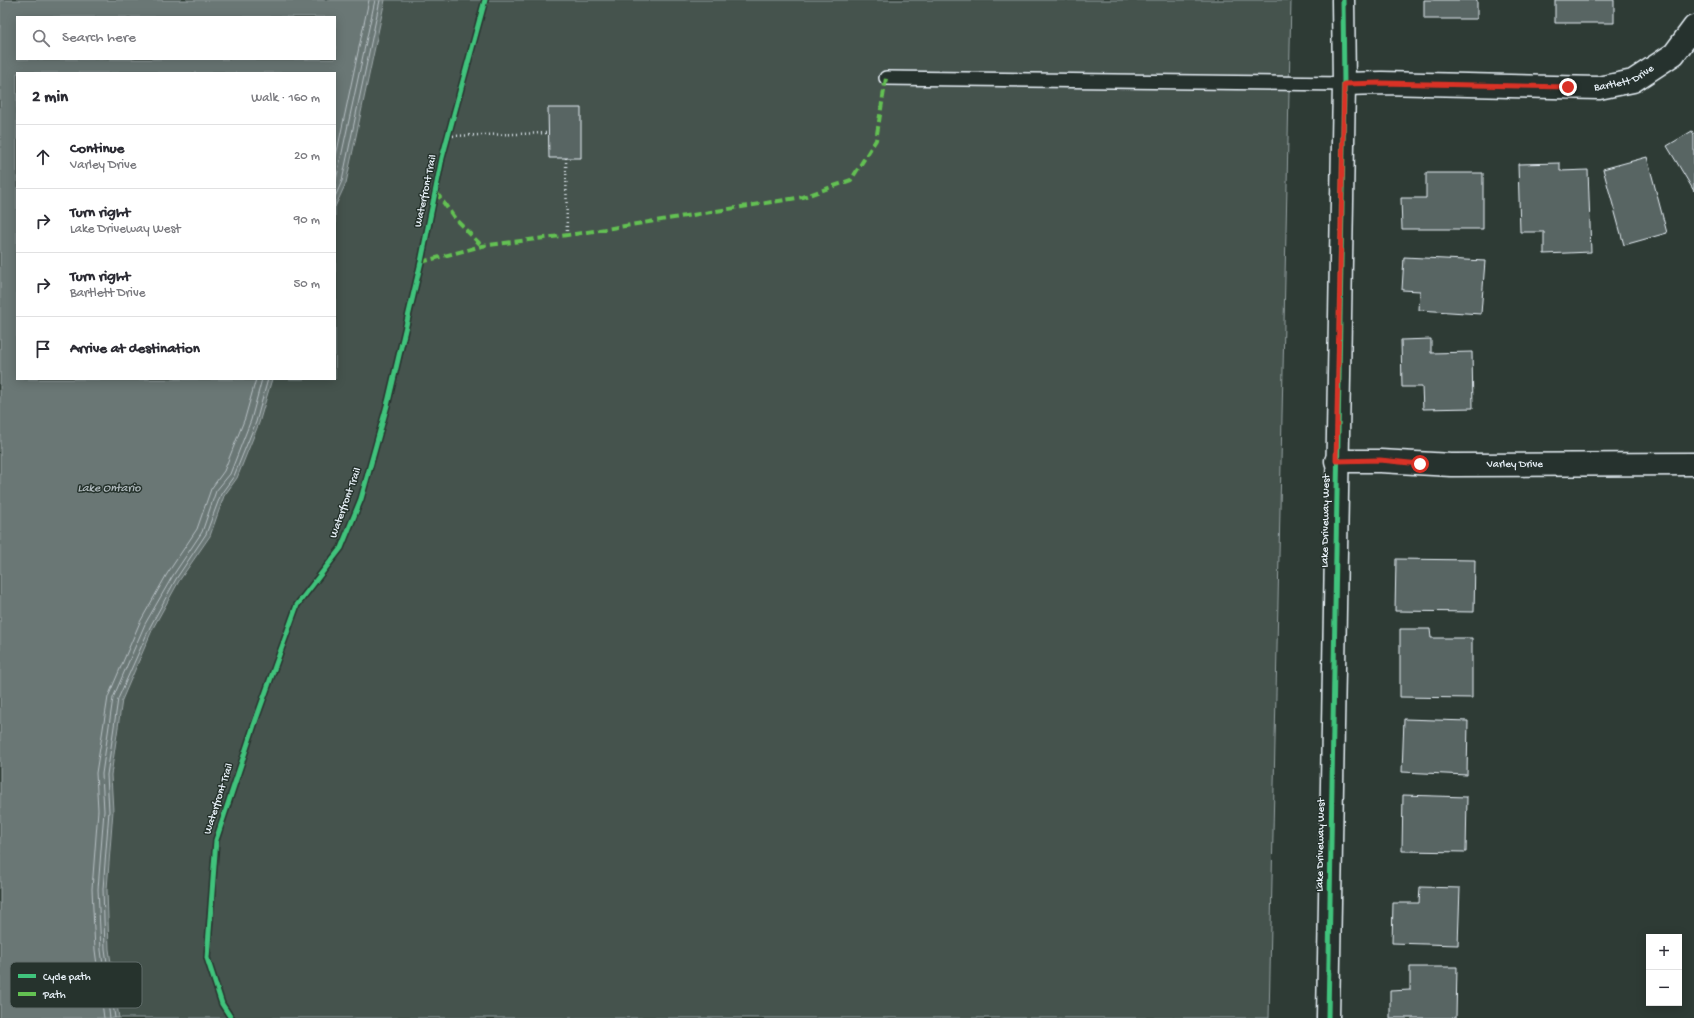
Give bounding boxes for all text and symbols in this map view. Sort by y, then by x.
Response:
search box [16,16,336,60]
icon: search [30,27,52,49]
text: Search here [62,29,136,47]
street label: Bartlett Drive [1593,63,1657,94]
route end [1559,78,1577,96]
text: 2 min [32,88,68,108]
text: Walk · 160 m [251,91,320,106]
text: Continue [70,140,124,158]
icon: ahead [32,146,54,168]
text: 20 m [294,149,320,164]
street label: Waterfront Trail [411,153,440,228]
text: Varley Drive [70,158,136,173]
text: Turn right [70,204,130,222]
icon: right [32,210,54,232]
text: 90 m [294,213,320,228]
text: Lake Driveway West [70,222,181,237]
text: Turn right [70,268,130,286]
icon: right [32,274,54,296]
text: 50 m [293,277,320,292]
text: Bartlett Drive [70,286,145,301]
icon: arrive [32,338,54,360]
text: Arrive at destination [70,340,200,358]
route start [1411,455,1429,473]
street label: Varley Drive [1486,459,1543,471]
street label: Waterfront Trail [327,465,364,540]
street label: Lake Driveway West [1319,473,1333,568]
water label: Lake Ontario [77,482,141,496]
street label: Waterfront Trail [201,761,236,836]
street label: Lake Driveway West [1314,797,1328,892]
map controls [1646,934,1682,1006]
button: + [1646,934,1682,970]
legend [10,962,142,1008]
button: − [1646,970,1682,1006]
text: Cycle path [43,972,91,984]
text: Path [42,990,66,1002]

